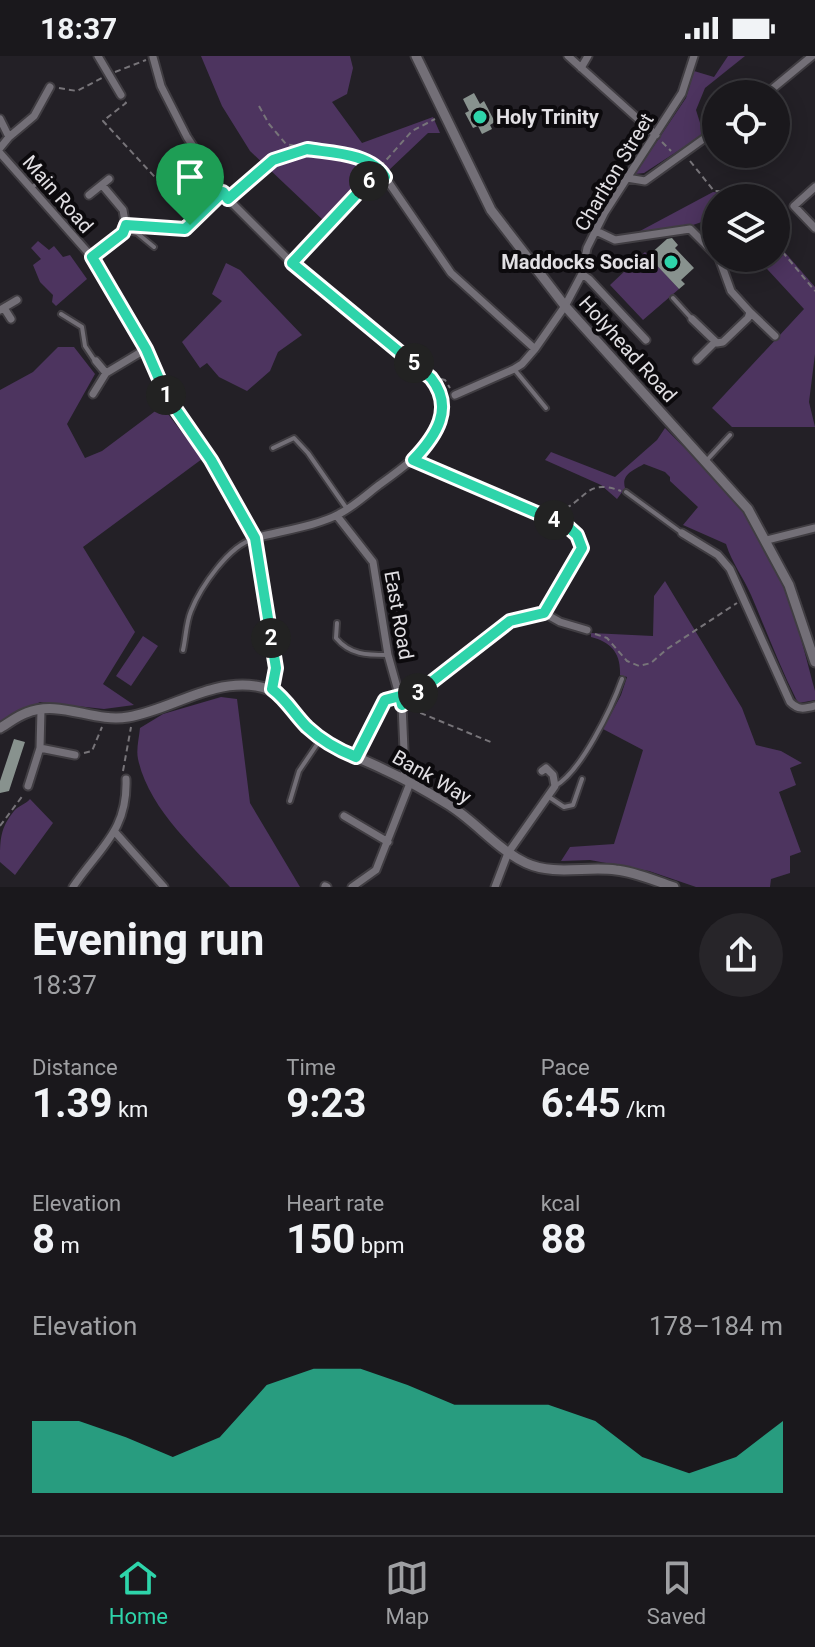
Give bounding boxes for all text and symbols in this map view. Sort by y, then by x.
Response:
text: 18:37 [40,11,117,46]
map controls [702,80,790,272]
button: locate [702,80,790,168]
place label: Holy Trinity [496,105,600,129]
marker: Holy Trinity [471,108,489,126]
street label: Charlton Street [569,109,659,235]
pin [156,143,224,225]
street label: Main Road [18,150,98,238]
icon: arrive [168,155,212,199]
pin: 6 [349,161,389,201]
text: 6 [363,168,375,193]
button: layers [702,184,790,272]
place label: Maddocks Social [501,250,655,274]
marker: Maddocks Social [662,253,680,271]
street label: Holyhead Road [574,291,682,407]
pin: 5 [394,343,434,383]
text: 5 [408,350,420,375]
pin: 1 [146,375,186,415]
text: 1 [160,382,172,407]
pin: 4 [534,500,574,540]
text: 4 [548,507,560,532]
street label: East Road [379,569,419,661]
pin: 2 [251,618,291,658]
text: 2 [265,625,277,650]
pin: 3 [398,673,438,713]
text: 3 [412,680,424,705]
street label: Bank Way [388,745,476,809]
button: share [699,913,783,997]
text: Evening run [32,914,264,966]
text: 18:37 [32,970,97,1000]
text: Distance [32,1055,118,1080]
text: Time [286,1055,336,1080]
text: Pace [541,1055,590,1080]
text: 1.39 [32,1080,112,1127]
text: 9:23 [286,1080,366,1127]
text: 6:45 [541,1080,621,1127]
text: km [112,1097,148,1122]
text: /km [621,1097,666,1122]
text: Elevation [32,1191,121,1216]
text: Heart rate [286,1191,384,1216]
text: kcal [541,1191,580,1216]
text: 8 [32,1216,55,1263]
text: 150 [286,1216,355,1263]
text: 88 [541,1216,587,1263]
text: m [55,1233,80,1258]
text: bpm [355,1233,405,1258]
text: Elevation [32,1311,137,1341]
text: 178–184 m [649,1311,783,1341]
tab: Home [109,1556,168,1629]
tab: Map [385,1556,429,1629]
tab: Saved [647,1556,706,1629]

